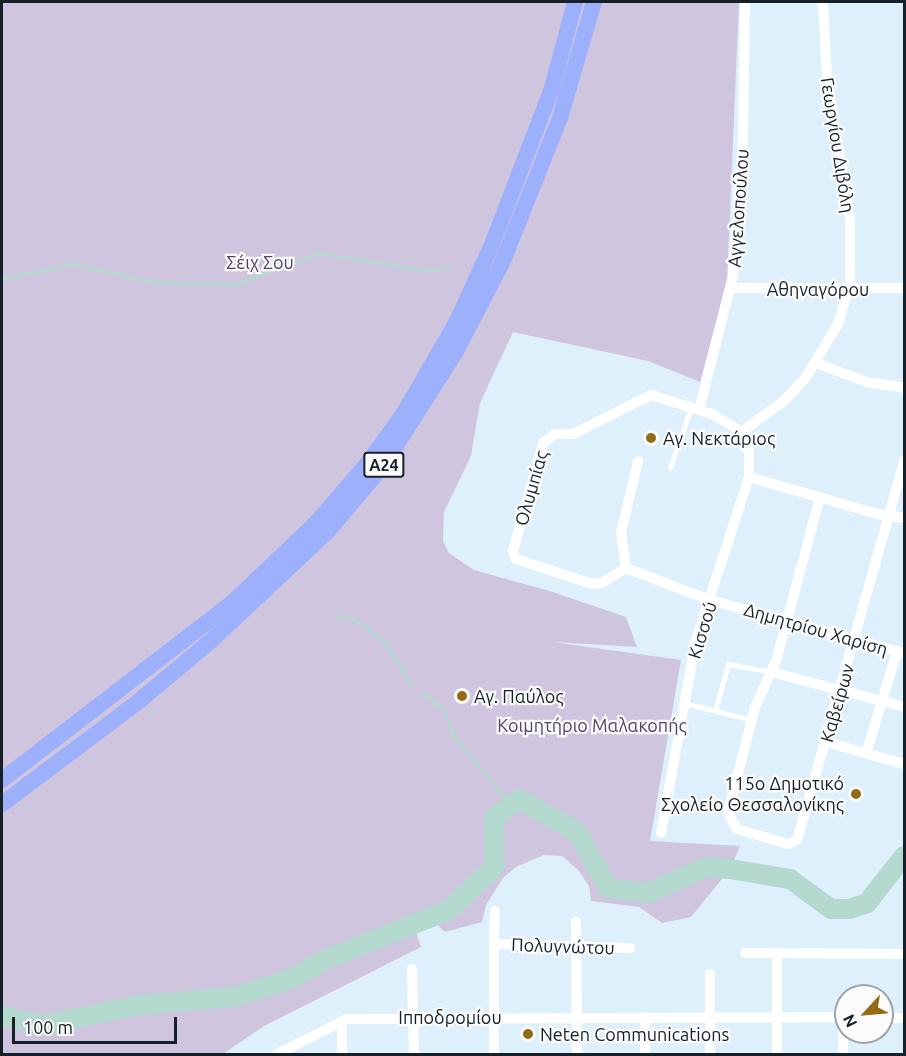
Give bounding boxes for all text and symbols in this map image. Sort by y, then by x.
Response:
street label: Γεωργίου Διβόλη [817,76,859,214]
street label: Αγγελοπούλου [723,148,753,268]
park label: Σέιχ Σου [226,251,294,273]
street label: Αθηναγόρου [767,278,869,300]
place label: Αγ. Νεκτάριος [663,427,775,449]
marker: Αγ. Νεκτάριος [644,431,658,445]
street label: Ολυμπίας [510,448,552,528]
road number: Α24 [363,452,405,478]
street label: Δημητρίου Χαρίση [742,598,890,660]
street label: Κισσού [683,599,721,661]
street label: Καβείρων [816,661,858,745]
place label: Αγ. Παύλος [474,685,563,707]
marker: Αγ. Παύλος [455,689,469,703]
park label: Κοιμητήριο Μαλακοπής [497,714,687,736]
place label: 115o Δημοτικό Σχολείο Θεσσαλονίκης [661,773,844,816]
marker: 115o Δημοτικό Σχολείο Θεσσαλονίκης [849,787,863,801]
street label: Πολυγνώτου [511,933,615,959]
north arrow [834,984,894,1044]
scale bar [15,1005,180,1043]
street label: Ιπποδρομίου [398,1006,502,1028]
text: N [839,1012,860,1030]
text: 100 m [23,1017,73,1037]
place label: Neten Communications [540,1023,729,1045]
marker: Neten Communications [521,1027,535,1041]

